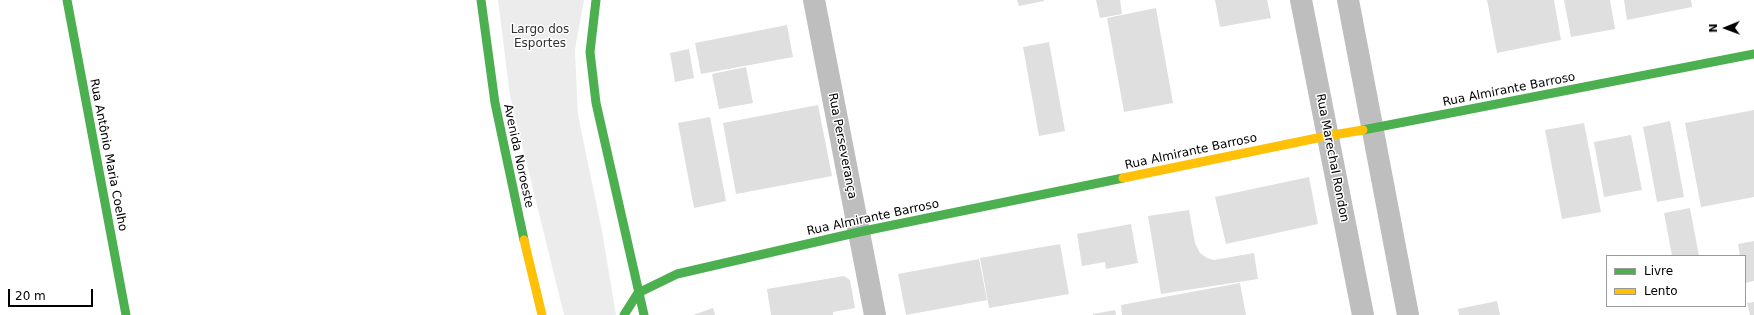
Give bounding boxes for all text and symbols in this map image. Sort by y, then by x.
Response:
north arrow [1706,8,1746,48]
park label: Largo dos Esportes [511,23,569,51]
text: N [1707,23,1720,33]
street label: Rua Almirante Barroso [1441,70,1577,110]
street label: Rua Antônio Maria Coelho [86,78,130,232]
street label: Rua Perseverança [825,92,859,200]
street label: Rua Marechal Rondon [1312,93,1352,223]
street label: Avenida Noroeste [500,103,536,209]
street label: Rua Almirante Barroso [1124,131,1258,173]
street label: Rua Almirante Barroso [806,197,940,239]
legend [1606,255,1746,307]
text: Livre [1644,264,1673,278]
scale bar [10,281,95,307]
text: Lento [1644,284,1678,298]
text: 20 m [15,289,46,303]

